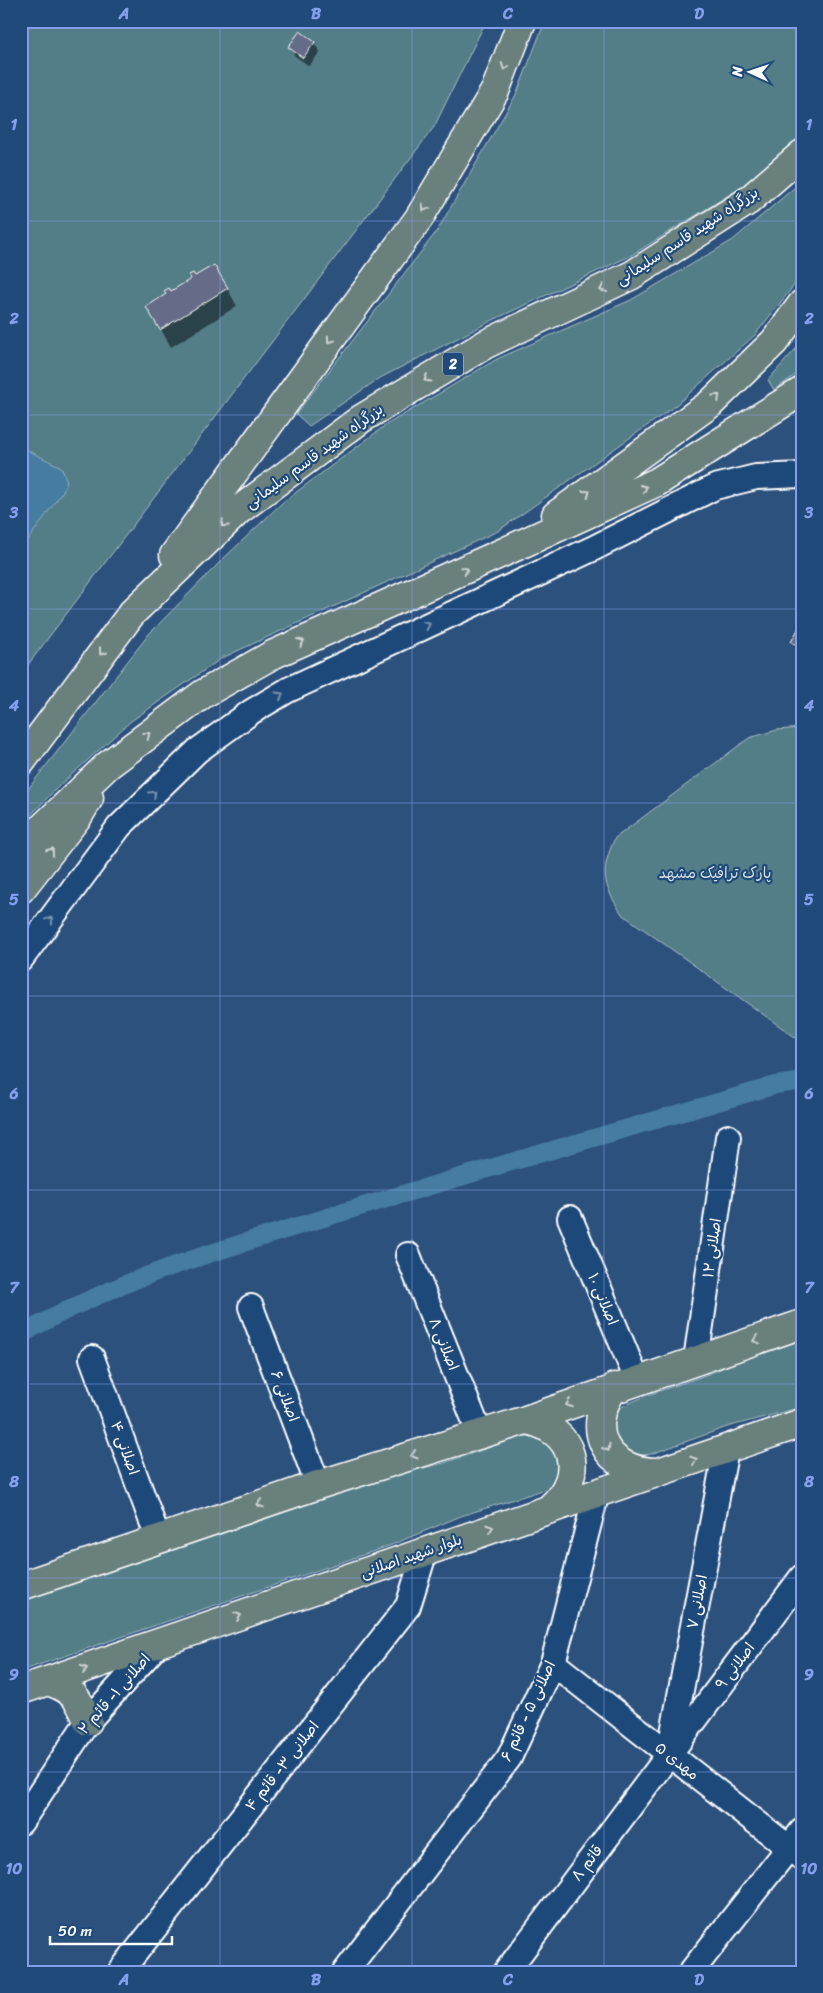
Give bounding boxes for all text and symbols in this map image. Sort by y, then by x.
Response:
text: A [118,0,129,28]
text: B [311,0,322,28]
text: C [502,0,514,28]
text: D [694,0,704,28]
north arrow [726,48,776,98]
one-way arrow [501,62,511,71]
text: N [725,66,750,78]
text: 1 [11,110,18,139]
text: 1 [806,110,813,139]
street label: بزرگراه شهید قاسم سلیمانی [610,180,764,292]
one-way arrow [422,203,432,212]
one-way arrow [599,283,608,293]
text: 2 [8,304,19,333]
text: 2 [803,304,814,333]
one-way arrow [327,334,336,344]
road number: 2 [443,352,463,376]
one-way arrow [424,373,433,383]
one-way arrow [712,394,721,403]
street label: بزرگراه شهید قاسم سلیمانی [239,397,389,515]
one-way arrow [639,484,648,494]
one-way arrow [581,490,590,499]
text: 3 [9,498,19,527]
text: 3 [804,498,814,527]
one-way arrow [221,518,230,527]
one-way arrow [460,565,469,576]
one-way arrow [422,621,431,632]
one-way arrow [296,638,305,649]
one-way arrow [100,646,108,655]
text: 4 [8,691,19,720]
one-way arrow [275,691,284,701]
text: 4 [803,691,814,720]
one-way arrow [141,733,150,741]
one-way arrow [147,791,156,800]
one-way arrow [46,847,55,856]
park label: پارک ترافیک مشهد [659,860,771,886]
text: 5 [9,885,19,914]
text: 5 [804,885,814,914]
one-way arrow [44,916,53,926]
text: 6 [8,1079,19,1108]
text: 6 [803,1079,814,1108]
street label: اصلانی ۱۲ [695,1216,729,1280]
street label: اصلانی ۱۰ [580,1269,626,1329]
text: 7 [9,1273,20,1302]
text: 7 [804,1273,815,1302]
street label: اصلانی ۸ [422,1314,466,1374]
one-way arrow [752,1334,760,1344]
street label: اصلانی ۶ [263,1366,307,1426]
one-way arrow [565,1398,574,1408]
street label: اصلانی ۴ [103,1417,147,1479]
one-way arrow [601,1442,611,1451]
one-way arrow [411,1449,419,1459]
one-way arrow [689,1455,698,1465]
text: 8 [8,1467,19,1496]
text: 8 [803,1467,814,1496]
one-way arrow [256,1498,264,1508]
one-way arrow [486,1524,494,1534]
street label: بلوار شهید اصلانی [357,1526,465,1586]
street label: اصلانی ۷ [679,1572,715,1632]
one-way arrow [233,1611,241,1621]
street label: اصلانی ۹ [708,1637,762,1695]
street label: اصلانی ۱- قائم ۲ [71,1647,157,1741]
street label: اصلانی ۵ - قائم ۶ [493,1656,563,1766]
text: 9 [9,1660,19,1689]
text: 9 [804,1660,814,1689]
one-way arrow [79,1664,88,1674]
street label: اصلانی ۳- قائم ۴ [238,1715,326,1817]
street label: مهدی ۵ [649,1735,705,1787]
street label: قائم ۸ [564,1839,610,1887]
text: 10 [6,1854,22,1883]
text: 10 [801,1854,817,1883]
scale bar [50,1913,172,1945]
text: 50 m [58,1918,93,1944]
text: A [118,1965,129,1993]
text: B [311,1965,322,1993]
text: C [502,1965,514,1993]
text: D [694,1965,704,1993]

